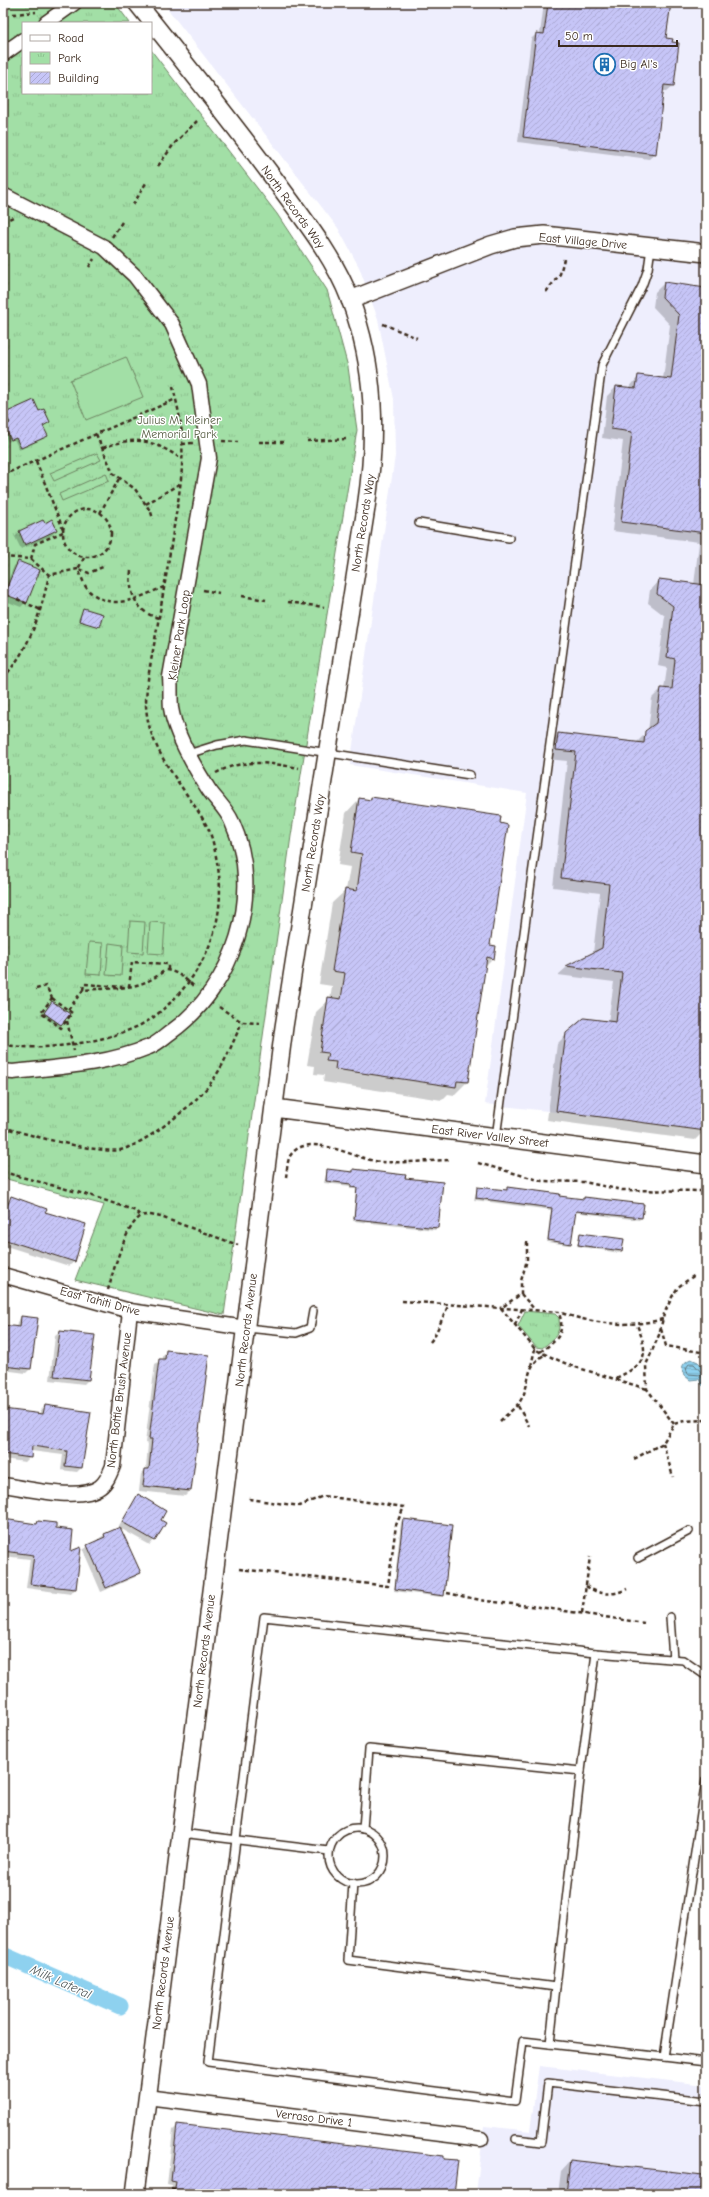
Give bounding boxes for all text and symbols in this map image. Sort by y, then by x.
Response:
legend [22,22,152,94]
scale bar [559,22,677,48]
text: 50 m [565,29,593,43]
text: Road [58,31,84,45]
text: Park [58,51,81,65]
building icon: Big Al's [591,51,617,77]
place label: Big Al's [620,57,657,71]
text: Building [58,71,99,85]
street label: North Records Way [258,163,328,252]
street label: East Village Drive [538,230,628,252]
park label: Julius M. Kleiner Memorial Park [137,413,221,441]
street label: North Records Way [348,472,378,573]
street label: Kleiner Park Loop [165,589,193,681]
street label: North Records Way [298,792,328,893]
street label: East River Valley Street [431,1122,550,1150]
street label: North Records Avenue [232,1272,260,1388]
street label: East Tahiti Drive [58,1284,142,1318]
street label: North Bottle Brush Avenue [104,1331,134,1469]
street label: North Records Avenue [190,1593,218,1709]
street label: North Records Avenue [149,1915,177,2031]
water label: Milk Lateral [27,1961,94,2002]
street label: Verraso Drive 1 [275,2106,353,2130]

